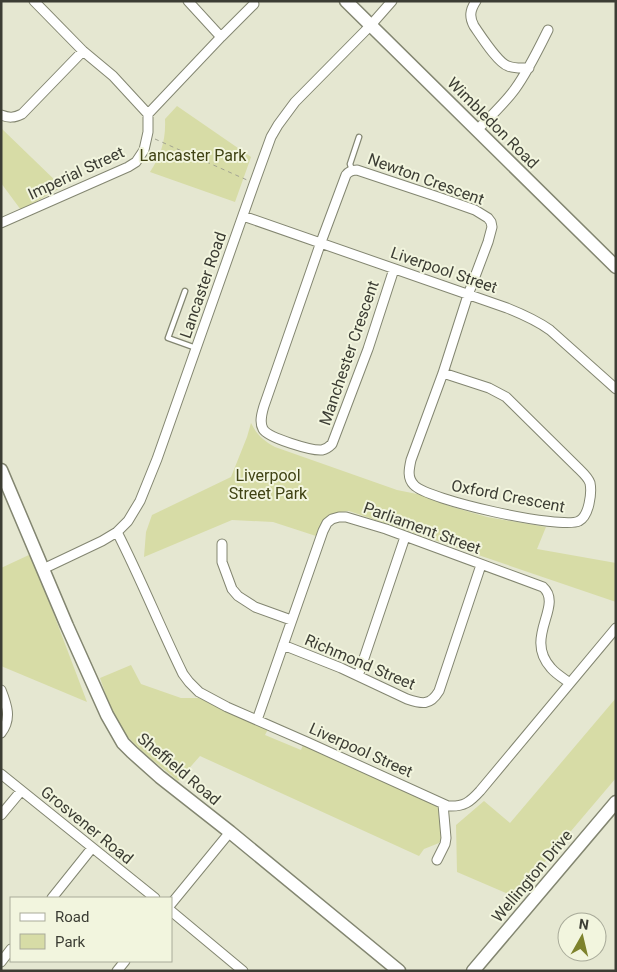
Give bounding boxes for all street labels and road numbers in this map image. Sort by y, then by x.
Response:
street label: Wimbledon Road [443,73,543,173]
street label: Imperial Street [25,142,127,204]
street label: Newton Crescent [365,149,487,209]
street label: Lancaster Road [176,229,230,341]
street label: Liverpool Street [388,243,500,297]
street label: Manchester Crescent [315,278,383,428]
street label: Oxford Crescent [450,476,566,516]
street label: Parliament Street [361,498,483,558]
street label: Richmond Street [302,630,418,694]
street label: Liverpool Street [306,719,416,781]
street label: Sheffield Road [134,729,224,809]
street label: Grosvener Road [37,782,137,868]
street label: Wellington Drive [488,826,576,926]

